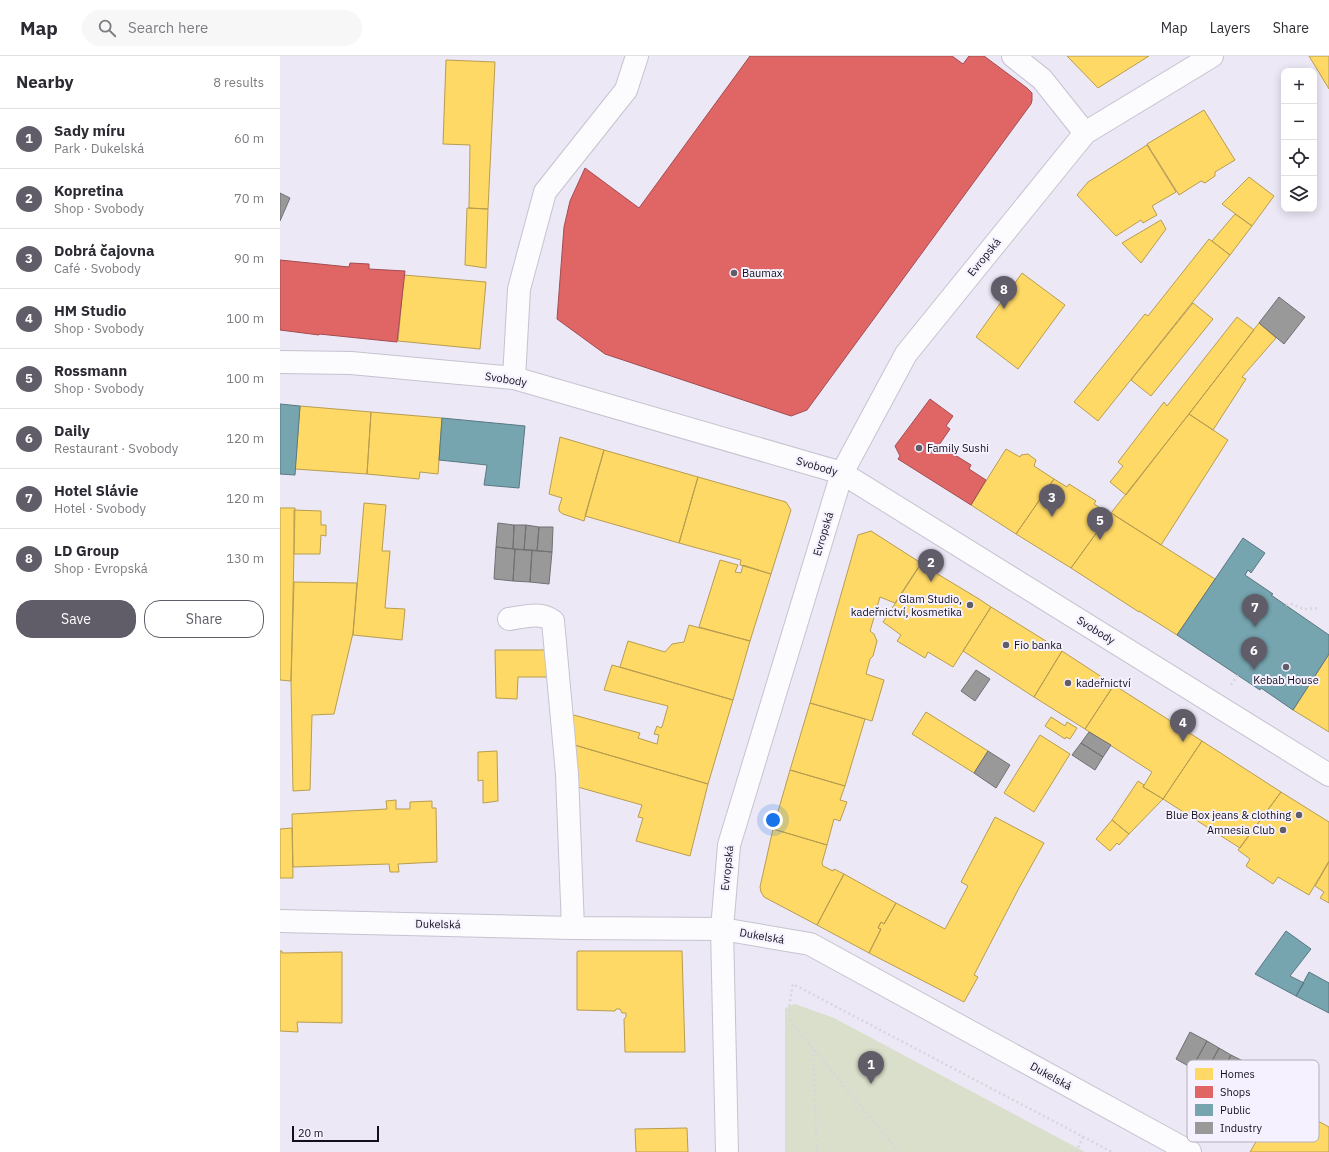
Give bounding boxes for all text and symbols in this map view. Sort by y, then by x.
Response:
search box [82,10,362,46]
text: Map [20,16,58,40]
icon: search [96,17,118,39]
text: Search here [128,18,208,37]
text: Map [1161,19,1188,37]
text: Layers [1210,19,1251,37]
text: Share [1273,19,1309,37]
map controls [1281,68,1317,212]
button: + [1281,68,1317,104]
text: Nearby [16,71,74,93]
text: 8 results [213,74,264,91]
button: − [1281,104,1317,140]
text: Sady míru [54,121,125,140]
text: 1 [25,130,33,147]
text: 60 m [234,130,264,147]
text: Park · Dukelská [54,140,144,157]
button: locate [1281,140,1317,176]
button: layers [1281,176,1317,212]
text: Kopretina [54,181,124,200]
text: 2 [25,190,33,207]
text: 70 m [234,190,264,207]
text: Shop · Svobody [54,200,144,217]
street label: Evropská [964,235,1004,279]
text: Dobrá čajovna [54,241,154,260]
text: 3 [25,250,33,267]
text: 90 m [234,250,264,267]
text: Café · Svobody [54,260,141,277]
place label: Baumax [742,266,783,280]
marker: Baumax [729,268,739,278]
pin: 8 [991,276,1017,309]
text: HM Studio [54,301,127,320]
text: 4 [25,310,33,327]
text: 100 m [226,310,264,327]
text: Shop · Svobody [54,320,144,337]
text: Rossmann [54,361,127,380]
street label: Svobody [484,369,528,389]
text: 5 [25,370,33,387]
text: 100 m [226,370,264,387]
text: Shop · Svobody [54,380,144,397]
text: Daily [54,421,90,440]
text: 6 [25,430,33,447]
text: 120 m [226,430,264,447]
text: Restaurant · Svobody [54,440,178,457]
place label: Family Sushi [927,441,989,455]
marker: Family Sushi [914,443,924,453]
street label: Svobody [795,453,840,479]
text: Hotel Slávie [54,481,139,500]
pin: 3 [1039,484,1065,517]
text: 7 [25,490,33,507]
text: 120 m [226,490,264,507]
text: Hotel · Svobody [54,500,146,517]
pin: 5 [1087,507,1113,540]
street label: Evropská [810,510,836,558]
text: LD Group [54,541,119,560]
pin: 2 [918,549,944,582]
text: 8 [25,550,33,567]
text: 130 m [226,550,264,567]
text: Shop · Evropská [54,560,148,577]
place label: Glam Studio, kadeřnictví, kosmetika [851,592,962,619]
pin: 7 [1242,594,1268,627]
button: Save [16,600,136,638]
button: Share [144,600,264,638]
marker: Glam Studio, kadeřnictví, kosmetika [965,600,975,610]
street label: Svobody [1074,613,1118,647]
pin: 6 [1241,637,1267,670]
place label: Fio banka [1014,638,1062,652]
marker: Fio banka [1001,640,1011,650]
marker: Kebab House [1281,662,1291,672]
place label: Kebab House [1253,673,1319,687]
place label: kadeřnictví [1076,676,1131,690]
marker: kadeřnictví [1063,678,1073,688]
pin: 4 [1170,709,1196,742]
place label: Blue Box jeans & clothing [1166,808,1291,822]
your location [763,810,783,830]
marker: Blue Box jeans & clothing [1294,810,1304,820]
place label: Amnesia Club [1207,823,1275,837]
marker: Amnesia Club [1278,825,1288,835]
street label: Evropská [718,845,736,891]
street label: Dukelská [415,917,461,931]
street label: Dukelská [739,925,786,947]
pin: 1 [858,1051,884,1084]
street label: Dukelská [1028,1059,1074,1093]
legend [1187,1060,1319,1142]
text: Homes [1220,1067,1255,1081]
text: Shops [1220,1085,1251,1099]
text: Public [1220,1103,1251,1117]
text: Industry [1220,1121,1263,1135]
scale bar [292,1124,379,1143]
text: 20 m [298,1126,323,1140]

